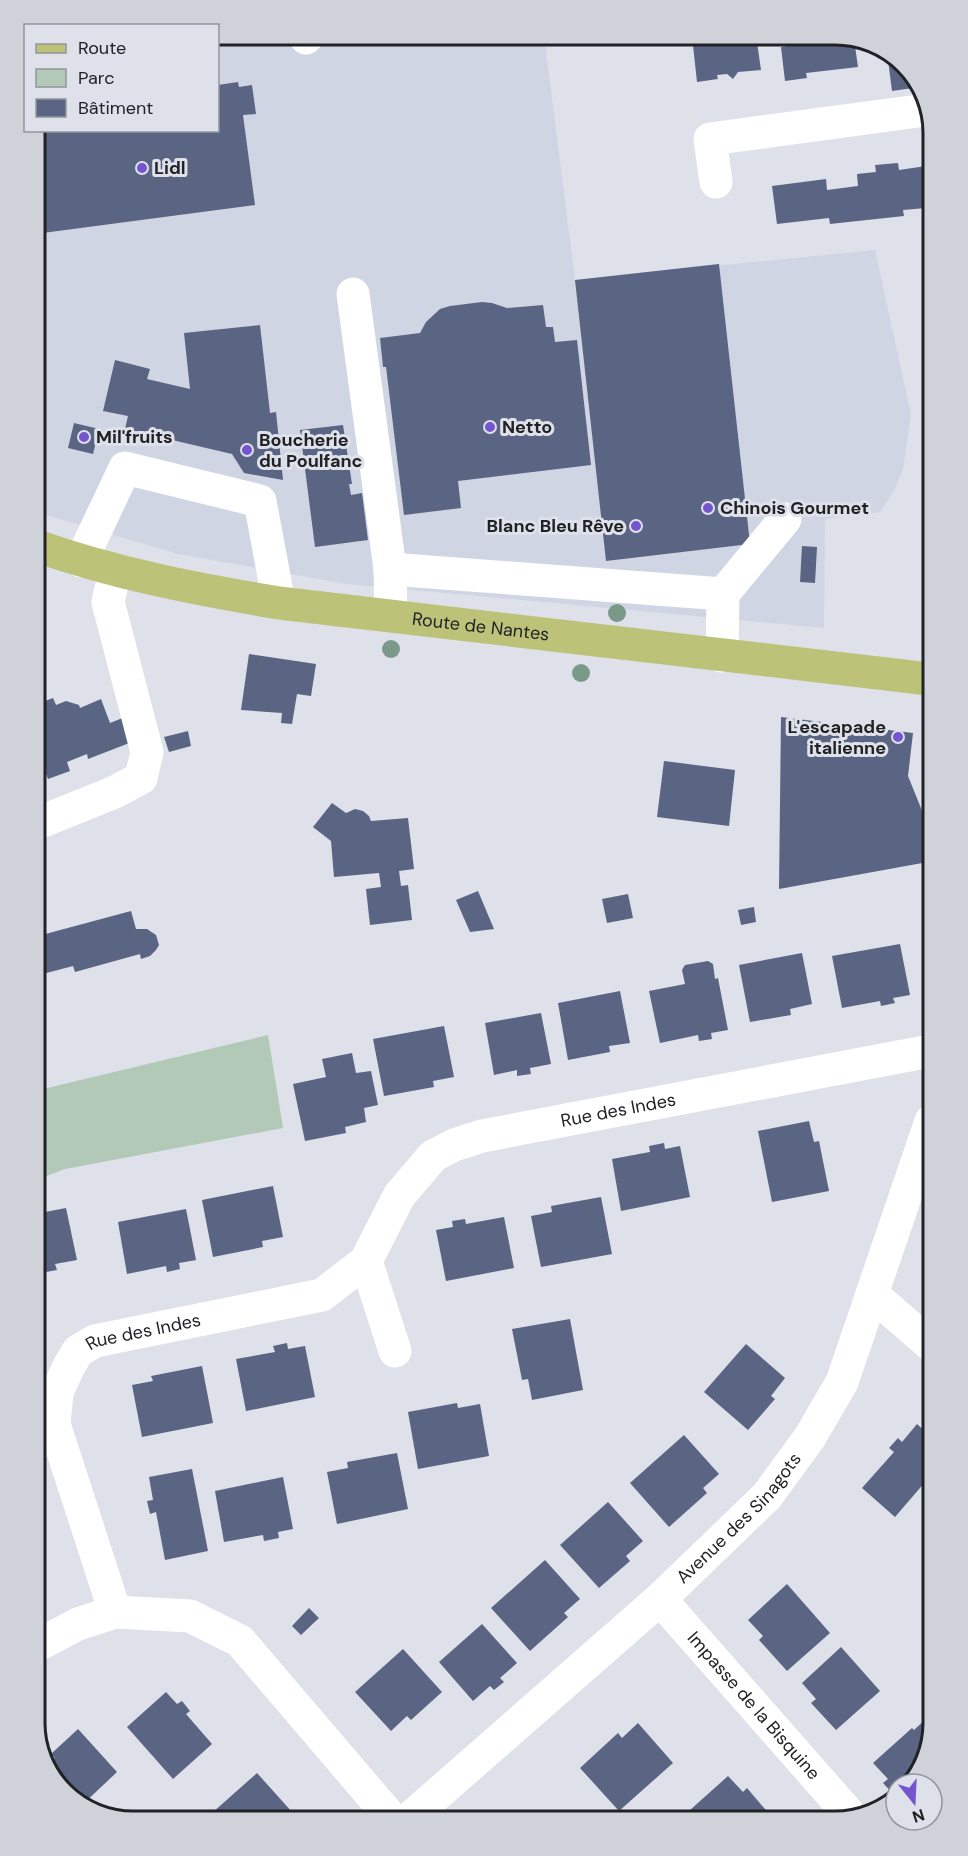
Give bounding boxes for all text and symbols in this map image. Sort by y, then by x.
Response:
legend [24,24,219,132]
text: Route [78,36,126,60]
text: Parc [78,66,114,90]
text: Bâtiment [78,96,153,120]
place label: Lidl [154,156,186,180]
marker: Lidl [135,161,149,175]
place label: Netto [502,415,552,439]
marker: Netto [483,420,497,434]
place label: Mil'fruits [96,425,173,449]
place label: Boucherie du Poulfanc [259,428,363,473]
marker: Mil'fruits [77,430,91,444]
marker: Boucherie du Poulfanc [240,443,254,457]
place label: Chinois Gourmet [720,496,869,520]
marker: Chinois Gourmet [701,501,715,515]
place label: Blanc Bleu Rêve [487,514,624,538]
marker: Blanc Bleu Rêve [629,519,643,533]
street label: Route de Nantes [411,607,551,647]
place label: L'escapade italienne [788,715,886,760]
marker: L'escapade italienne [891,730,905,744]
street label: Rue des Indes [559,1088,678,1133]
street label: Rue des Indes [81,1308,203,1356]
street label: Avenue des Sinagots [671,1448,807,1589]
street label: Impasse de la Bisquine [682,1626,826,1785]
north arrow [884,1772,944,1832]
text: N [910,1804,927,1828]

